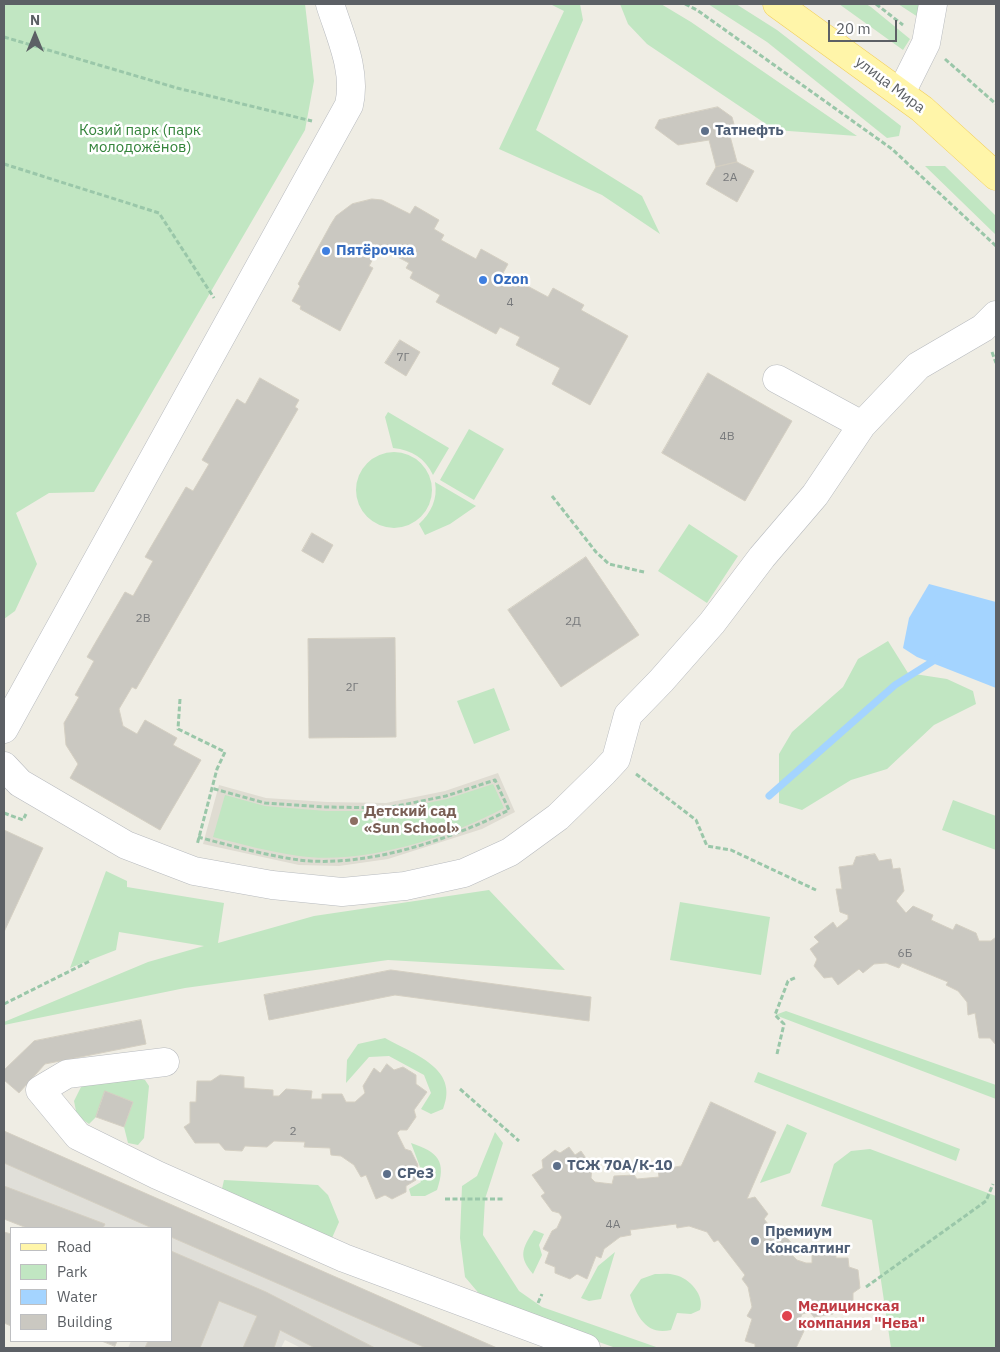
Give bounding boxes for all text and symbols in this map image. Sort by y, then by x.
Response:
north arrow [10,10,60,60]
scale bar [830,10,899,42]
text: N [30,11,40,29]
text: 20 m [836,19,871,38]
street label: улица Мира [852,53,928,117]
park label: Козий парк (парк молодожёнов) [79,122,201,157]
place label: Татнефть [715,122,784,140]
marker: Татнефть [699,125,711,137]
house number: 2А [723,171,737,185]
place label: Пятёрочка [336,242,415,260]
marker: Пятёрочка [320,245,332,257]
place label: Ozon [493,271,529,289]
marker: Ozon [477,274,489,286]
house number: 4 [506,296,514,310]
house number: 7Г [396,351,410,365]
house number: 4В [719,430,735,444]
house number: 2В [135,612,151,626]
house number: 2Д [565,615,581,629]
house number: 2Г [345,681,359,695]
place label: Детский сад «Sun School» [364,803,459,838]
marker: Детский сад «Sun School» [348,815,360,827]
house number: 6Б [898,947,912,961]
house number: 2 [289,1125,297,1139]
place label: ТСЖ 70А/К-10 [567,1157,673,1175]
marker: ТСЖ 70А/К-10 [551,1160,563,1172]
place label: СРеЗ [397,1165,434,1183]
marker: СРеЗ [381,1168,393,1180]
house number: 4А [606,1218,620,1232]
place label: Премиум Консалтинг [765,1223,850,1258]
legend [10,1227,172,1342]
marker: Премиум Консалтинг [749,1235,761,1247]
text: Road [57,1237,92,1256]
text: Park [57,1262,87,1281]
text: Water [57,1287,97,1306]
place label: Медицинская компания "Нева" [798,1298,925,1333]
marker: Медицинская компания "Нева" [780,1309,794,1323]
text: Building [57,1312,112,1331]

